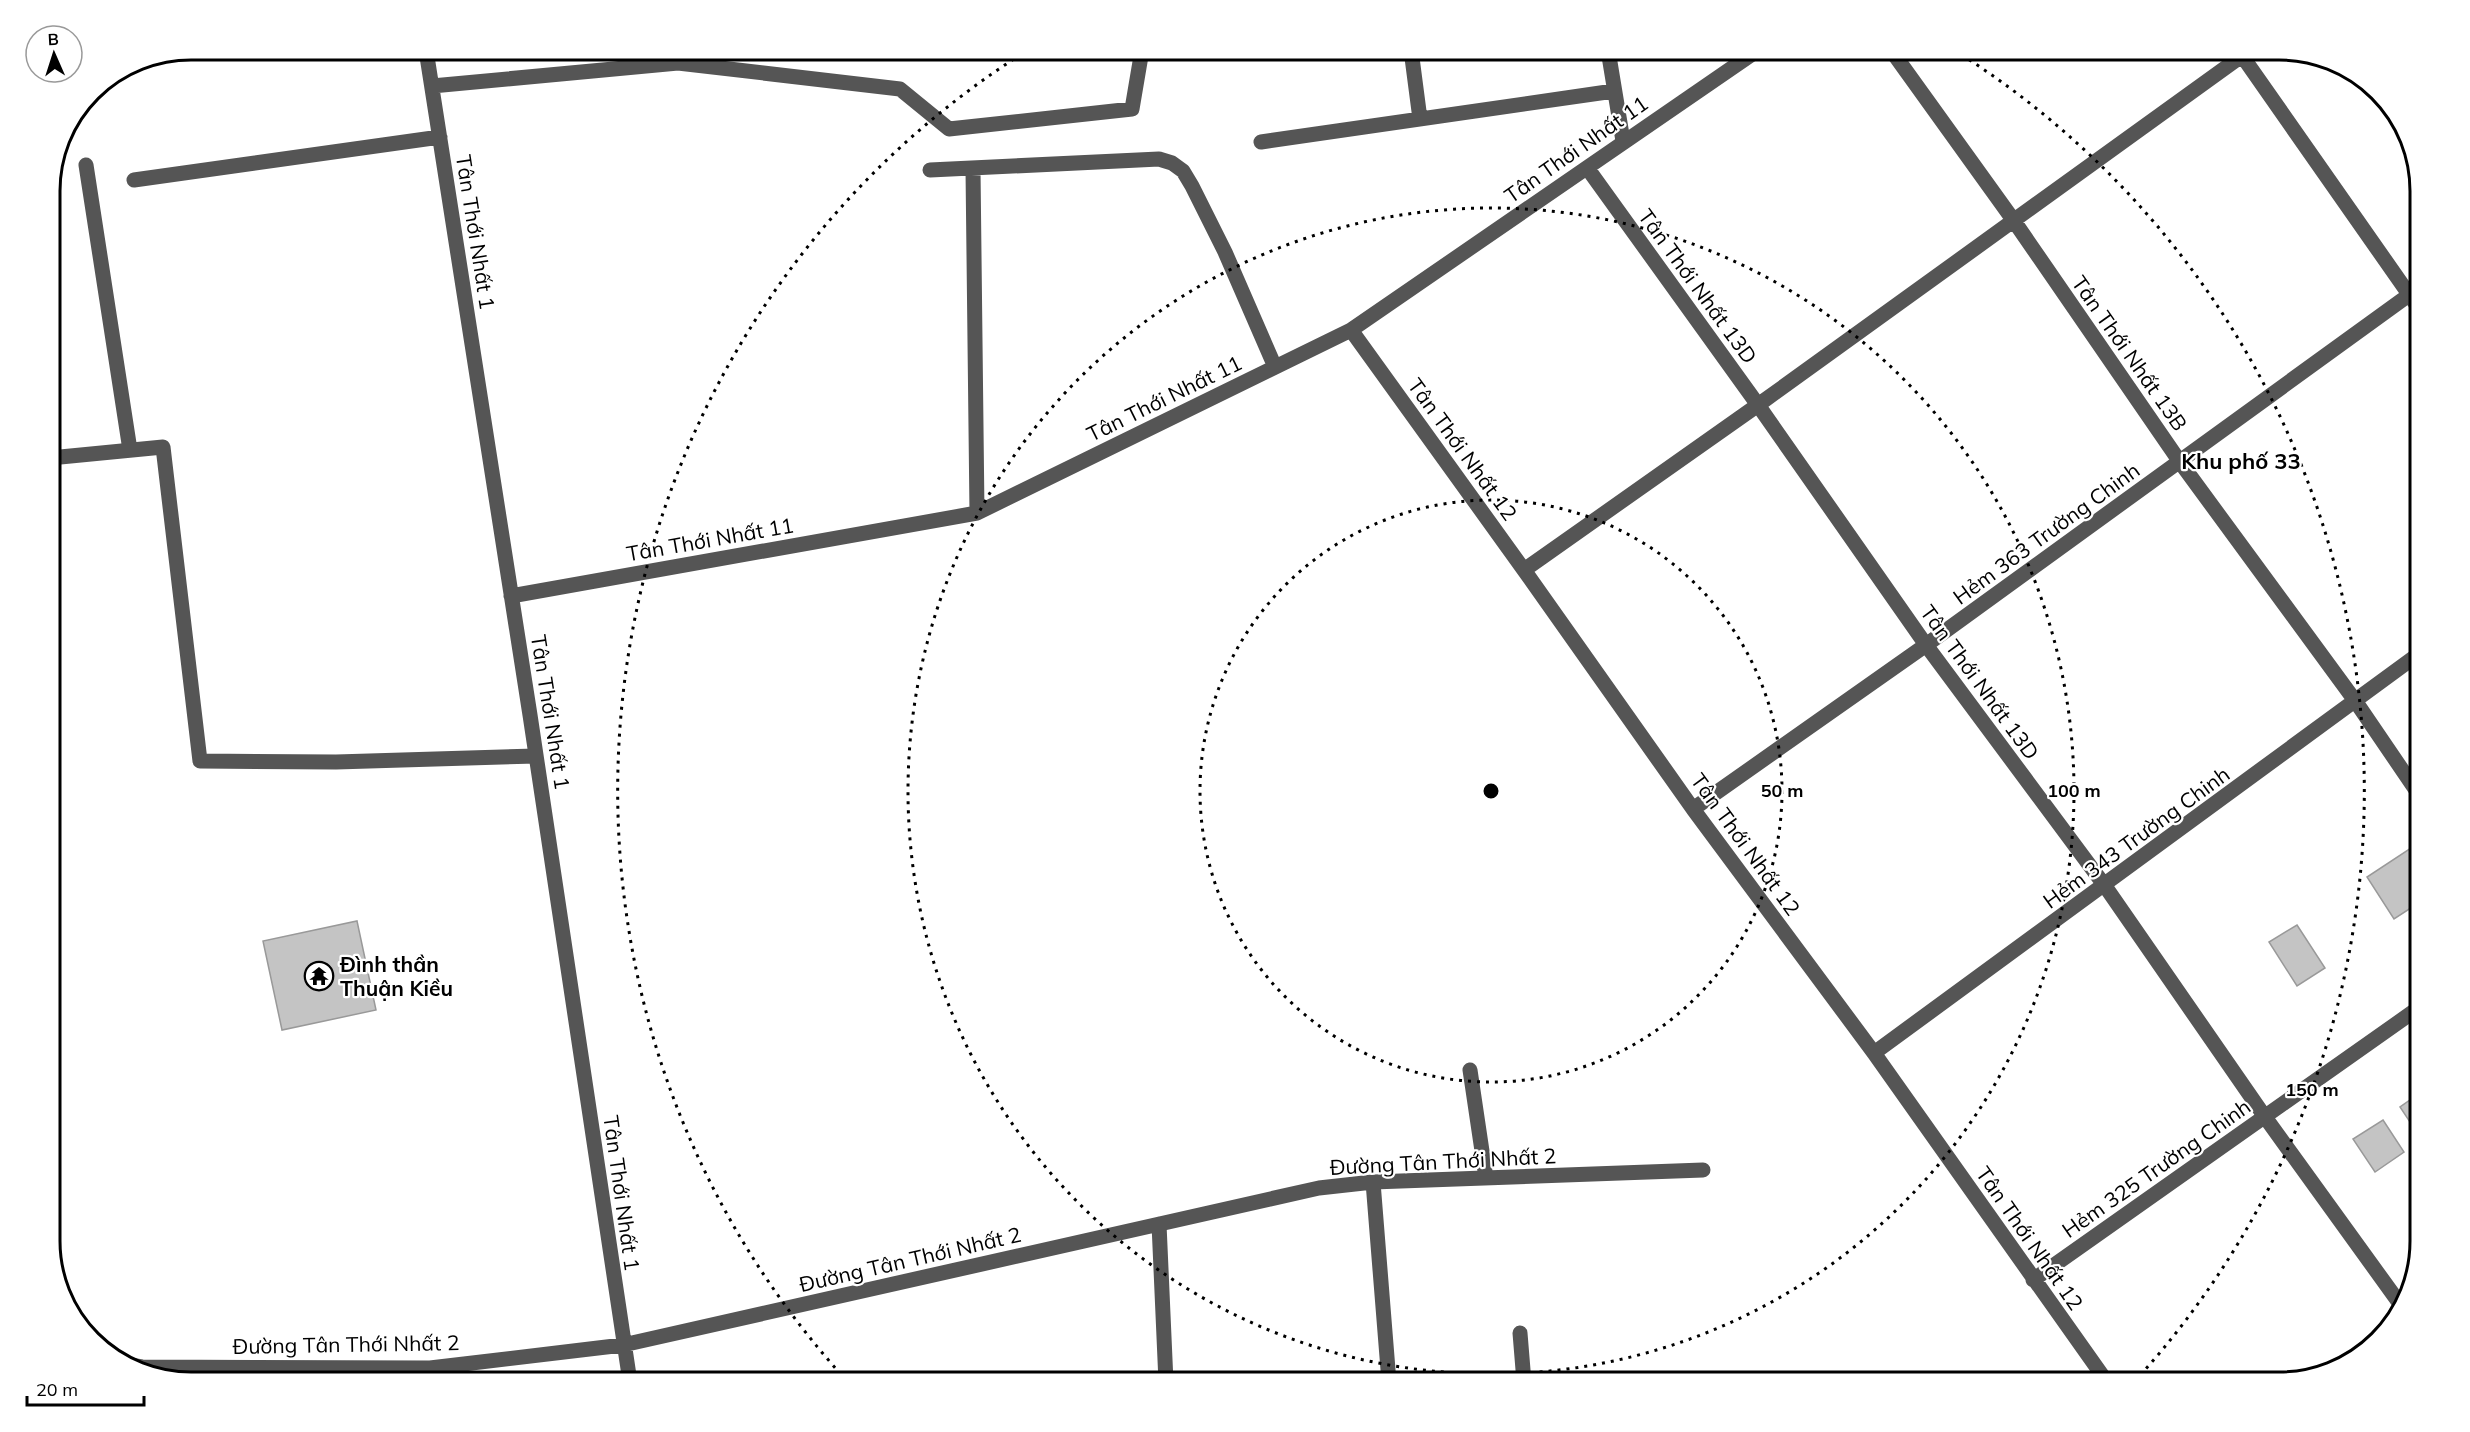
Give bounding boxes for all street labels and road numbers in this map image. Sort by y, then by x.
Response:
street label: Tân Thới Nhất 11 [1499,90,1653,208]
street label: Tân Thới Nhất 1 [451,153,501,311]
street label: Tân Thới Nhất 13D [1633,204,1763,368]
street label: Tân Thới Nhất 13B [2067,270,2193,436]
street label: Tân Thới Nhất 11 [1082,349,1246,447]
street label: Tân Thới Nhất 12 [1403,373,1523,525]
street label: Hẻm 363 Trường Chinh [1948,457,2144,609]
street label: Tân Thới Nhất 11 [624,512,796,566]
street label: Tân Thới Nhất 13D [1915,600,2045,764]
street label: Tân Thới Nhất 1 [526,633,576,791]
street label: Hẻm 343 Trường Chinh [2038,761,2234,913]
street label: Tân Thới Nhất 12 [1686,768,1806,920]
street label: Hẻm 325 Trường Chinh [2057,1093,2255,1243]
street label: Tân Thới Nhất 1 [598,1114,646,1272]
street label: Đường Tân Thới Nhất 2 [1329,1142,1557,1180]
street label: Tân Thới Nhất 12 [1971,1161,2089,1315]
street label: Đường Tân Thới Nhất 2 [797,1221,1023,1297]
street label: Đường Tân Thới Nhất 2 [232,1329,460,1359]

